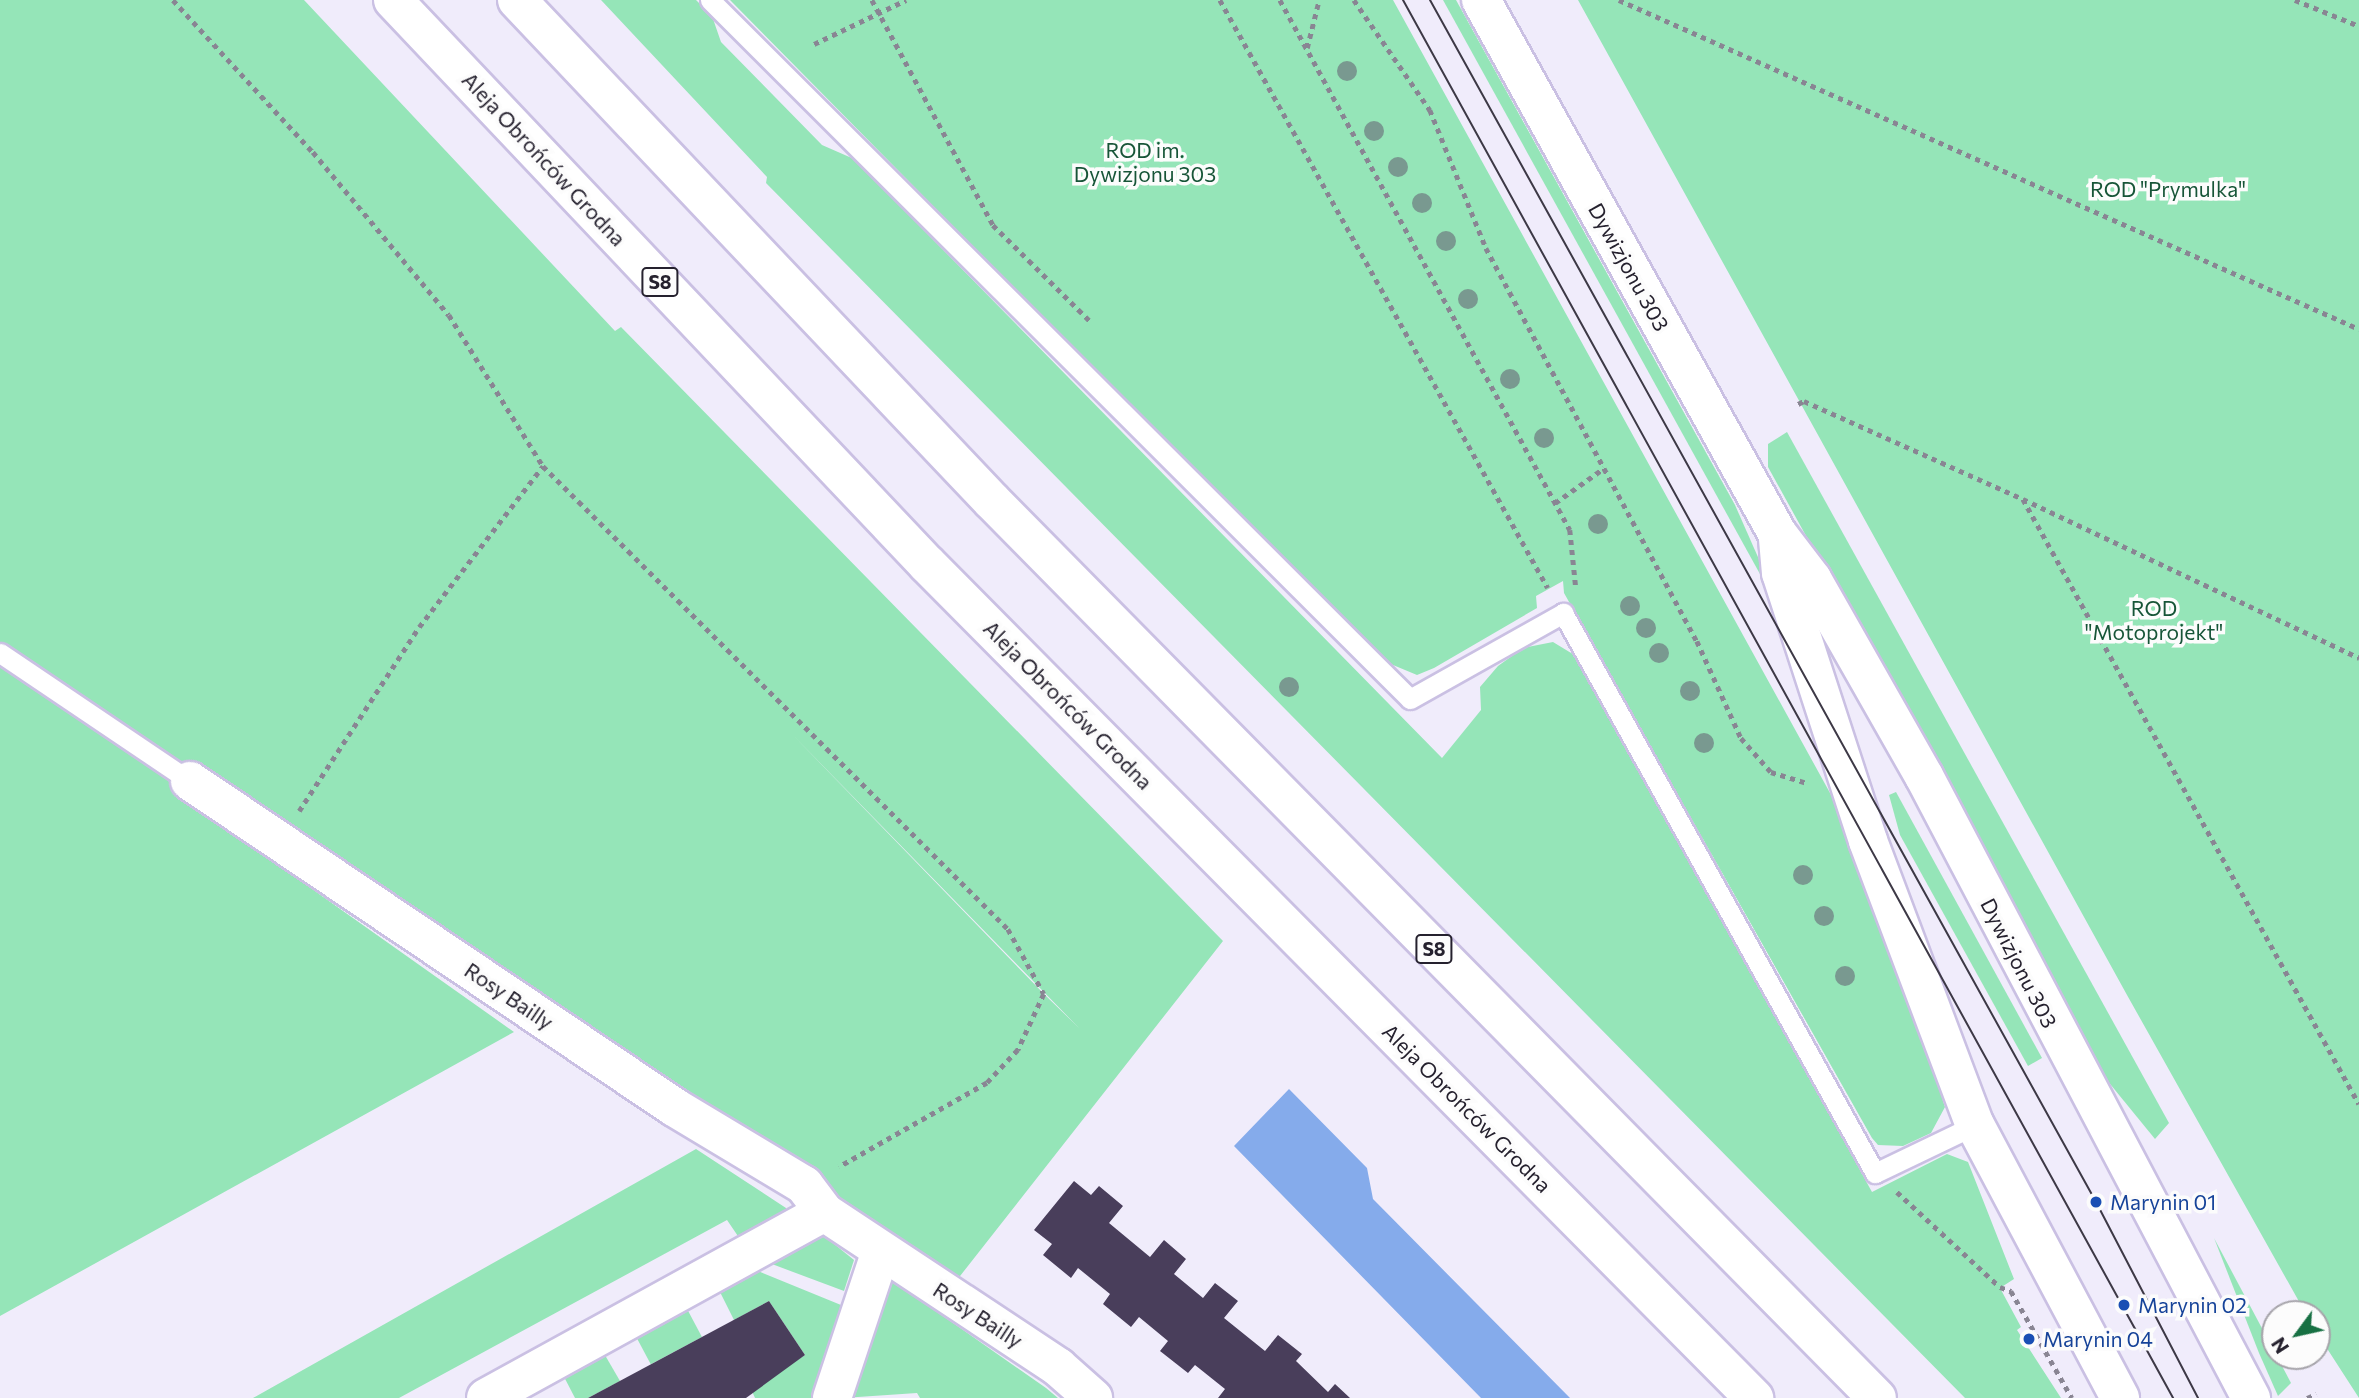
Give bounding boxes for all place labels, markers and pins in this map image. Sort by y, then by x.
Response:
place label: Marynin 01 [2110,1189,2216,1215]
marker: Marynin 01 [2088,1194,2104,1210]
place label: Marynin 02 [2138,1292,2247,1318]
marker: Marynin 02 [2116,1297,2132,1313]
place label: Marynin 04 [2043,1326,2153,1352]
marker: Marynin 04 [2021,1331,2037,1347]

